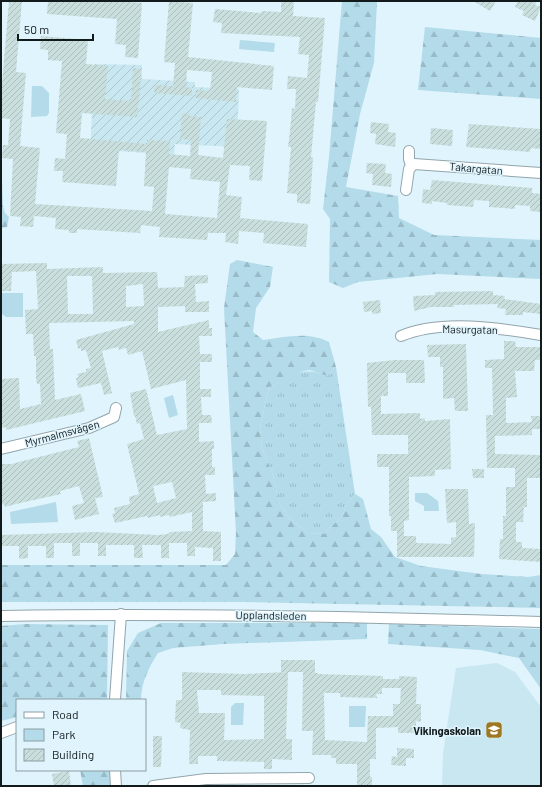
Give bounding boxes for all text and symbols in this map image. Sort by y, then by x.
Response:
scale bar [18,16,93,42]
text: 50 m [24,22,49,36]
street label: Takargatan [449,159,503,177]
street label: Masurgatan [442,322,498,336]
street label: Myrmalmsvägen [23,417,101,449]
street label: Upplandsleden [236,608,307,622]
legend [16,699,146,771]
text: Road [52,707,79,721]
school or university icon: Vikingaskolan [484,720,504,740]
place label: Vikingaskolan [413,724,481,737]
text: Park [52,727,76,741]
text: Building [52,747,94,761]

